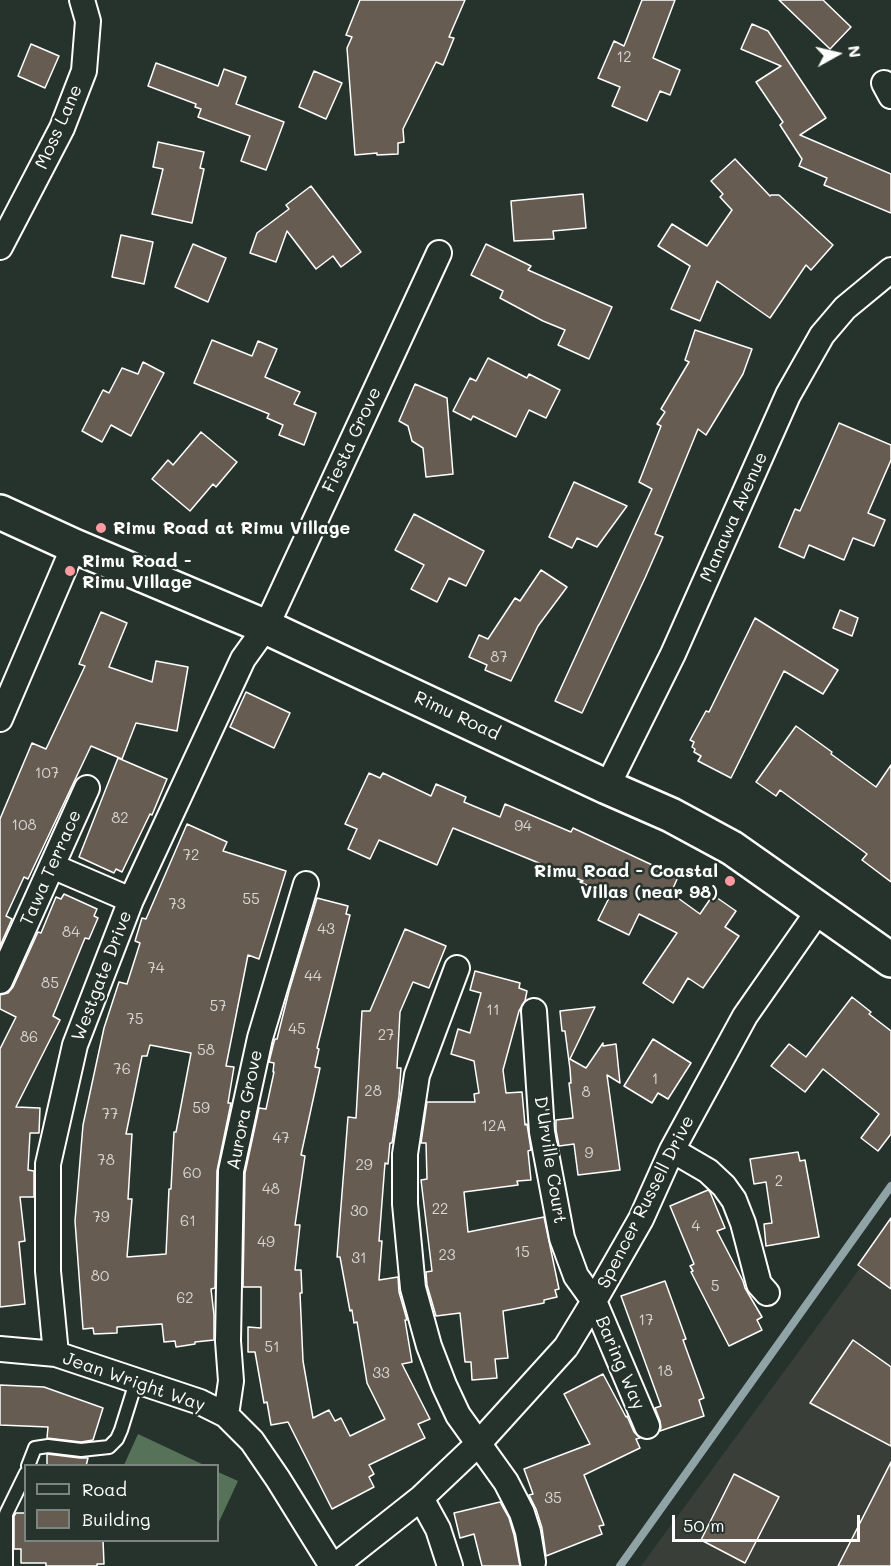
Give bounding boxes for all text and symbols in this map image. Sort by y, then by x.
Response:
north arrow [807,24,867,84]
text: N [844,44,867,59]
house number: 12 [616,48,632,66]
street label: Moss Lane [31,81,87,173]
street label: Fiesta Grove [318,384,386,496]
street label: Manawa Avenue [696,449,772,585]
place label: Rimu Road at Rimu Village [113,517,350,539]
marker: Rimu Road at Rimu Village [94,521,108,535]
place label: Rimu Road - Rimu Village [82,550,192,592]
marker: Rimu Road - Rimu Village [63,564,77,578]
house number: 87 [490,648,508,666]
street label: Rimu Road [411,687,503,745]
house number: 107 [35,764,59,782]
street label: Tawa Terrace [16,807,86,929]
house number: 82 [111,809,129,827]
house number: 108 [11,816,37,834]
house number: 94 [514,817,532,835]
house number: 72 [183,846,199,864]
place label: Rimu Road - Coastal Villas (near 98) [534,860,718,902]
marker: Rimu Road - Coastal Villas (near 98) [723,874,737,888]
house number: 55 [242,890,260,908]
house number: 73 [168,895,186,913]
street label: Westgate Drive [67,908,137,1044]
house number: 43 [317,920,335,938]
house number: 84 [62,923,80,941]
house number: 74 [147,959,165,977]
house number: 44 [304,967,322,985]
house number: 85 [41,974,59,992]
house number: 57 [209,997,227,1015]
house number: 11 [486,1001,500,1019]
house number: 75 [126,1010,144,1028]
house number: 45 [288,1020,306,1038]
house number: 27 [378,1026,394,1044]
house number: 86 [20,1028,38,1046]
house number: 58 [197,1041,215,1059]
street label: Aurora Grove [223,1048,267,1172]
house number: 76 [113,1060,131,1078]
house number: 1 [652,1070,658,1088]
house number: 28 [364,1082,382,1100]
house number: 8 [581,1083,591,1101]
street label: D'Urville Court [529,1095,571,1225]
house number: 59 [192,1099,210,1117]
house number: 77 [102,1105,118,1123]
street label: Spencer Russell Drive [593,1112,699,1292]
house number: 12A [481,1117,507,1135]
house number: 47 [272,1129,290,1147]
house number: 9 [585,1144,593,1162]
house number: 78 [97,1151,115,1169]
house number: 29 [355,1156,373,1174]
house number: 60 [183,1164,201,1182]
house number: 2 [775,1172,783,1190]
house number: 48 [262,1180,280,1198]
house number: 22 [432,1200,448,1218]
house number: 30 [350,1202,368,1220]
house number: 79 [92,1208,110,1226]
house number: 61 [180,1212,196,1230]
house number: 4 [692,1217,700,1235]
house number: 49 [257,1233,275,1251]
house number: 15 [514,1243,530,1261]
house number: 23 [438,1246,456,1264]
house number: 31 [351,1249,367,1267]
house number: 80 [91,1267,109,1285]
house number: 5 [711,1277,719,1295]
house number: 62 [176,1289,194,1307]
house number: 17 [638,1311,654,1329]
street label: Baring Way [591,1313,649,1413]
house number: 51 [264,1338,280,1356]
street label: Jean Wright Way [60,1348,208,1416]
house number: 18 [657,1362,673,1380]
house number: 33 [372,1364,390,1382]
legend [24,1464,219,1542]
text: Road [82,1477,127,1501]
house number: 35 [544,1489,562,1507]
scale bar [675,1503,862,1541]
text: Building [82,1507,150,1531]
text: 50 m [683,1513,725,1537]

